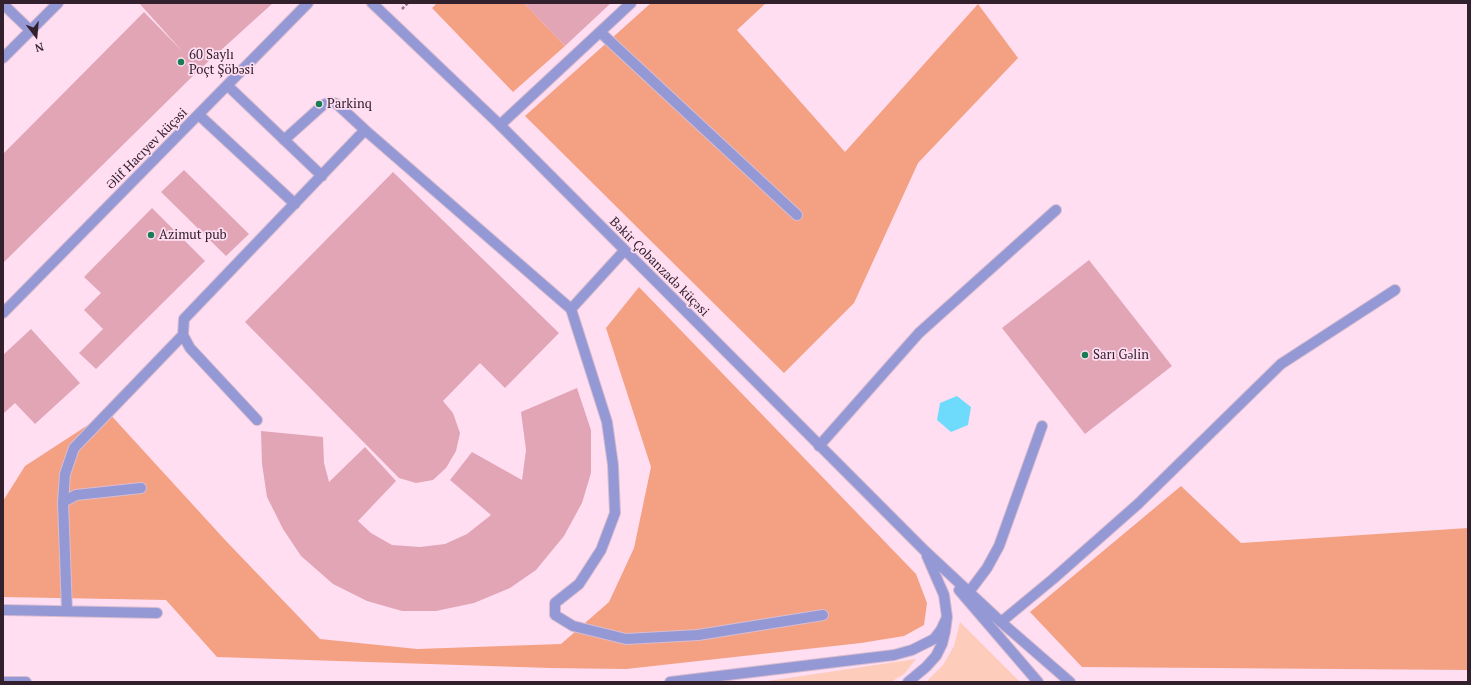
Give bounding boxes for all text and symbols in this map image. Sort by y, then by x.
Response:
north arrow [16,16,56,56]
text: N [33,40,45,55]
place label: 60 Saylı Poçt Şöbəsi [189,47,254,78]
marker: 60 Saylı Poçt Şöbəsi [176,57,186,67]
place label: Parkinq [327,96,372,112]
marker: Parkinq [314,99,324,109]
street label: Əlif Hacıyev küçəsi [103,105,191,193]
street label: Bəkir Çobanzadə küçəsi [606,214,712,320]
place label: Azimut pub [159,227,227,243]
marker: Azimut pub [146,230,156,240]
place label: Sarı Gəlin [1093,347,1149,363]
marker: Sarı Gəlin [1080,350,1090,360]

